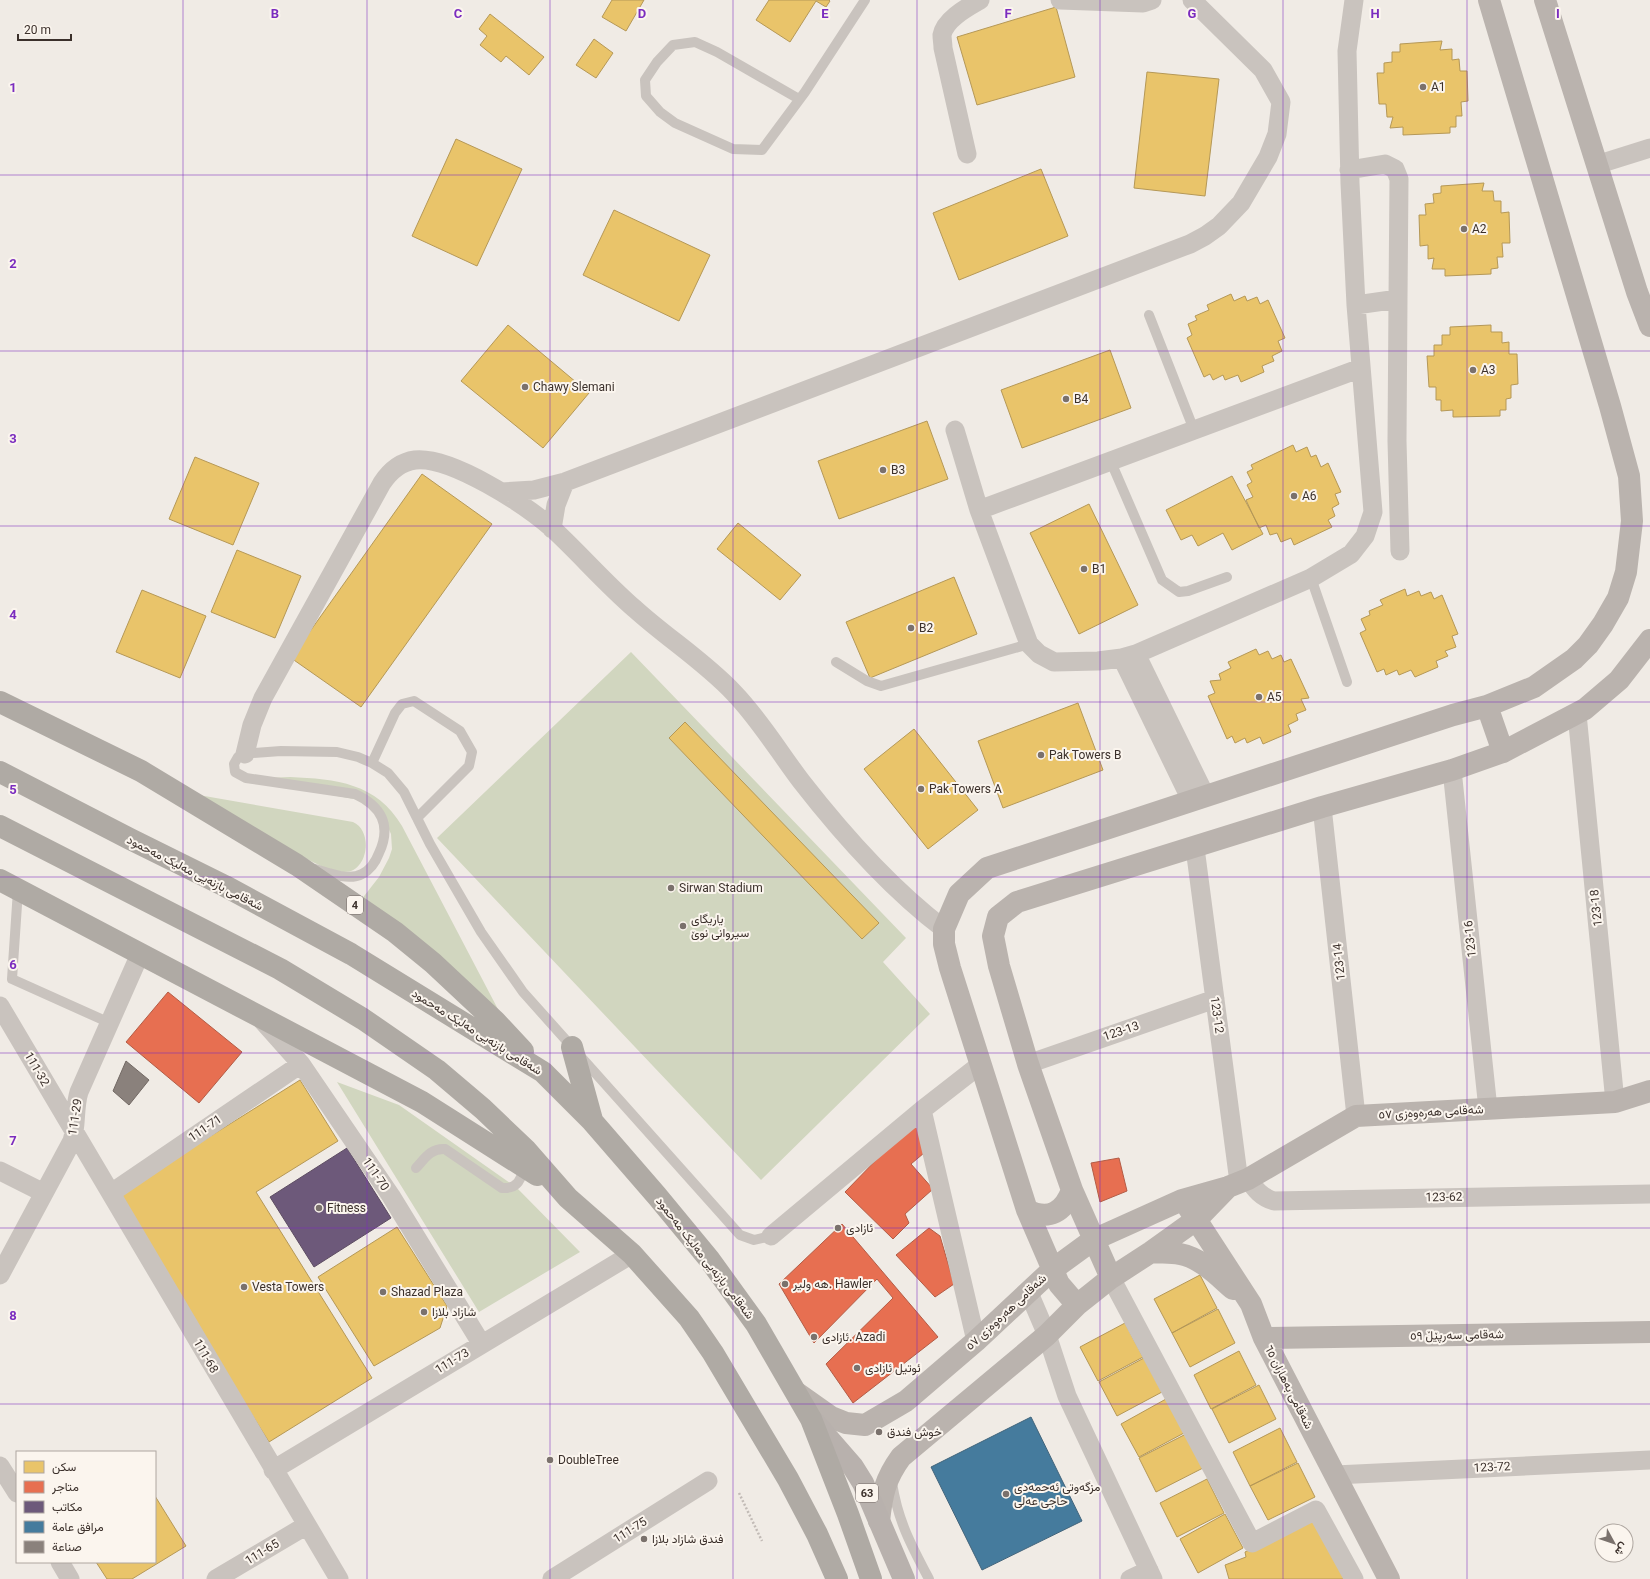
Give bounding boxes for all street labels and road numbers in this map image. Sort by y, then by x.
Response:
street label: شەقامی بازنەیی مەلیک مەحمود [124,833,265,914]
street label: 123-18 [1587,889,1605,927]
road number: 4 [347,896,363,914]
street label: 123-16 [1461,920,1479,958]
street label: 123-14 [1330,943,1348,981]
street label: شەقامی بازنەیی مەلیک مەحمود [409,986,545,1079]
street label: 123-12 [1207,996,1227,1035]
street label: 123-13 [1101,1018,1141,1044]
street label: 111-32 [22,1049,52,1089]
street label: 111-29 [65,1098,85,1136]
street label: شەقامی هەرەوەزی ٥٧ [1378,1102,1484,1123]
street label: 111-71 [186,1112,224,1144]
street label: 111-70 [360,1155,392,1193]
street label: 123-62 [1425,1190,1463,1204]
street label: شەقامی بازنەیی مەلیک مەحمود [652,1194,757,1322]
street label: شەقامی هەرەوەزی ٥٧ [963,1271,1050,1354]
street label: شەقامی سەرپێڵ ٥٩ [1410,1327,1504,1344]
street label: 111-68 [191,1336,221,1376]
street label: شەقامی بەهاران ٦٥ [1261,1343,1316,1432]
street label: 111-73 [433,1345,471,1377]
street label: 123-72 [1473,1459,1511,1475]
road number: 63 [856,1484,878,1502]
street label: 111-75 [611,1514,650,1546]
street label: 111-65 [243,1536,282,1568]

